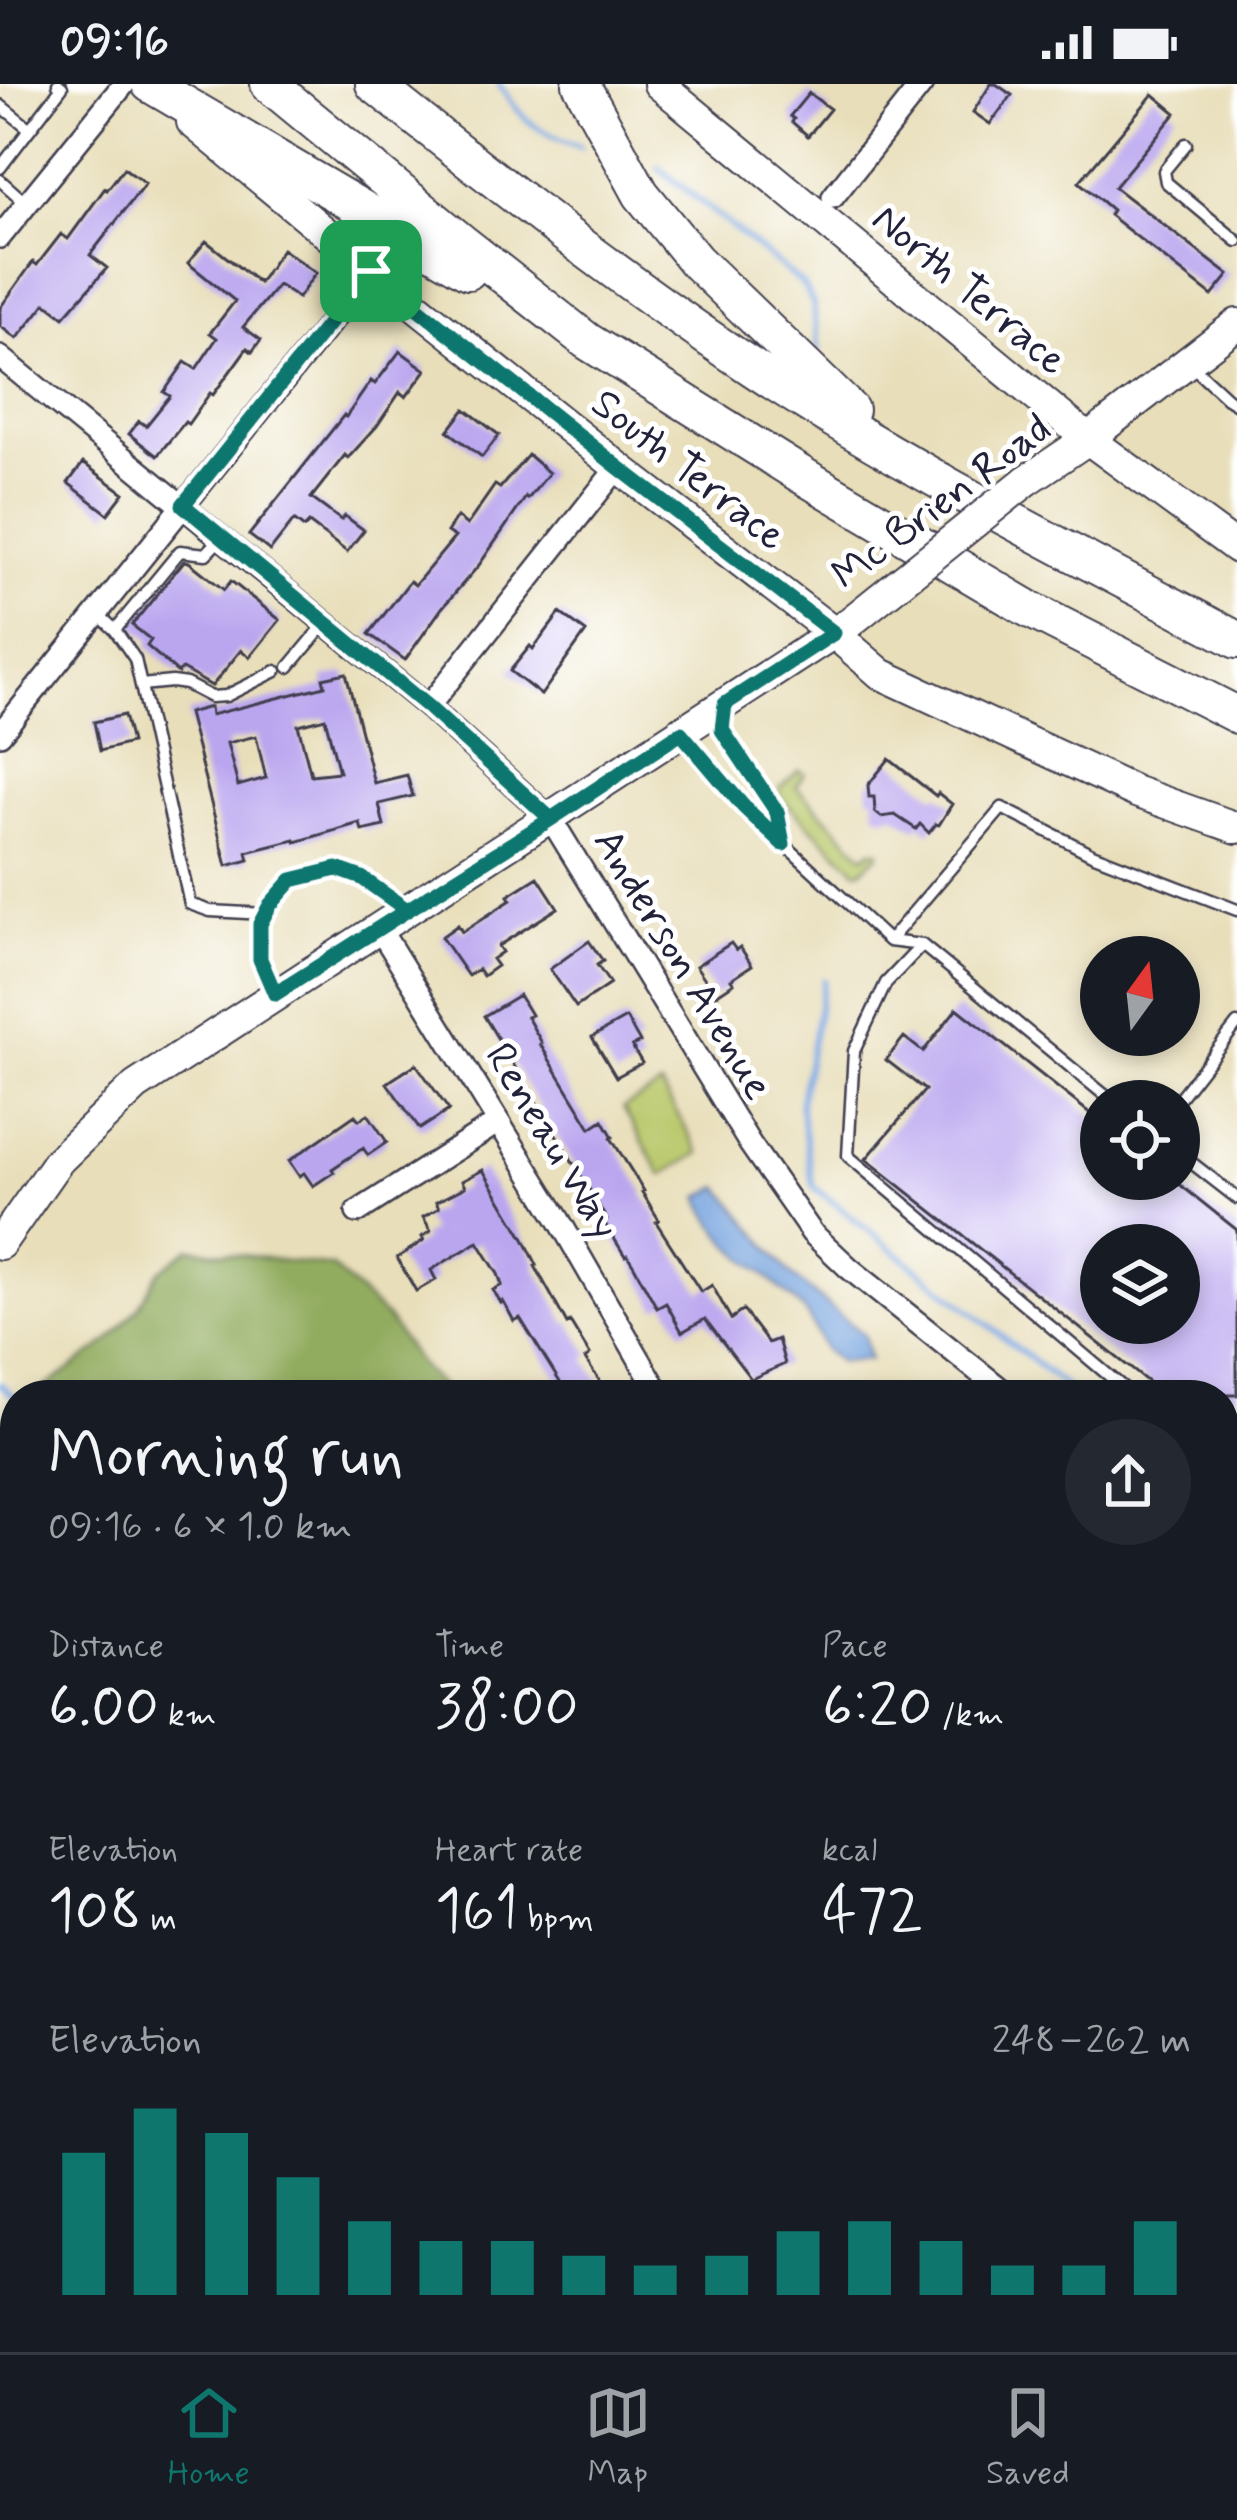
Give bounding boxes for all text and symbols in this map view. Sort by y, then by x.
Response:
text: 09:16 [60,13,169,72]
street label: North Terrace [859,193,1078,389]
pin [320,220,422,322]
icon: arrive [338,238,404,304]
street label: South Terrace [579,377,797,564]
street label: Mc Brien Road [821,402,1063,603]
street label: Anderson Avenue [579,819,785,1111]
north arrow [1080,936,1200,1056]
map controls [1080,936,1200,1344]
street label: Reneau Way [471,1033,631,1250]
button: locate [1080,1080,1200,1200]
button: layers [1080,1224,1200,1344]
text: Morning run [48,1414,404,1500]
button: share [1065,1419,1191,1545]
text: 09:16 · 6 × 1.0 km [48,1502,352,1553]
text: Distance [48,1625,164,1669]
text: Time [435,1625,504,1669]
text: Pace [822,1625,888,1669]
text: 6.00 [48,1669,159,1748]
text: 38:00 [435,1669,579,1748]
text: 6:20 [822,1669,932,1748]
text: km [159,1694,216,1738]
text: /km [932,1694,1004,1738]
text: Elevation [48,1829,178,1873]
text: Heart rate [435,1829,583,1873]
text: kcal [822,1829,877,1873]
text: 108 [48,1873,142,1952]
text: 161 [435,1873,518,1952]
text: 472 [822,1873,923,1952]
text: m [142,1898,177,1942]
text: bpm [518,1898,594,1942]
text: Elevation [48,2016,202,2067]
text: 248–262 m [992,2016,1191,2067]
tab: Home [168,2380,250,2496]
tab: Map [585,2380,651,2496]
tab: Saved [986,2380,1069,2496]

